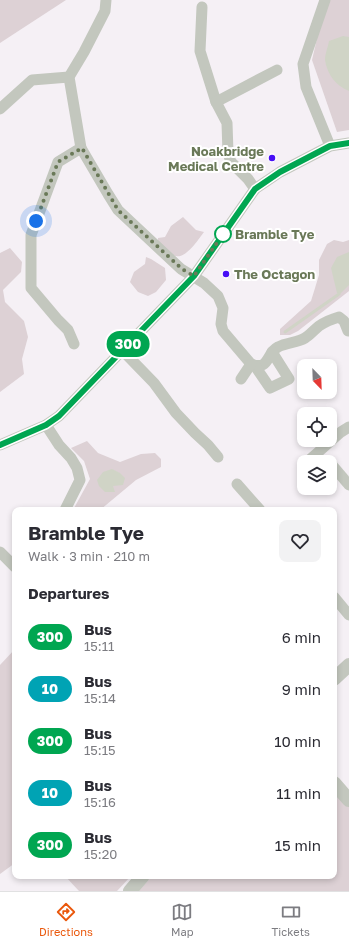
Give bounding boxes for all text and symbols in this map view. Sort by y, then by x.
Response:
place label: Noakbridge Medical Centre [168,143,264,174]
marker: Noakbridge Medical Centre [267,153,277,163]
your location [26,211,46,231]
marker: Bramble Tye [214,225,232,243]
place label: Bramble Tye [235,226,315,242]
place label: The Octagon [234,266,315,282]
marker: The Octagon [221,269,231,279]
line badge: 300 [105,331,151,357]
text: 300 [115,335,141,352]
north arrow [297,359,337,399]
map controls [297,359,337,495]
button: locate [297,407,337,447]
button: layers [297,455,337,495]
button: heart [279,520,321,562]
text: Bramble Tye [28,521,144,544]
text: Walk · 3 min · 210 m [28,548,150,564]
text: Departures [28,584,109,602]
text: Bus [84,620,112,638]
text: 300 [37,628,63,645]
text: 6 min [282,628,321,646]
text: 15:11 [84,638,114,654]
text: Bus [84,672,112,690]
text: 10 [42,680,58,697]
text: 9 min [282,680,321,698]
text: 15:14 [84,690,116,706]
text: Bus [84,724,112,742]
text: 300 [37,732,63,749]
text: 10 min [274,732,321,750]
text: 15:15 [84,742,116,758]
text: Bus [84,776,112,794]
text: 10 [42,784,58,801]
text: 11 min [276,784,321,802]
text: 15:16 [84,794,116,810]
text: Bus [84,828,112,846]
text: 300 [37,836,63,853]
text: 15 min [275,836,321,854]
text: 15:20 [84,846,117,862]
tab: Directions [39,901,93,938]
tab: Map [171,901,193,938]
tab: Tickets [272,901,310,938]

